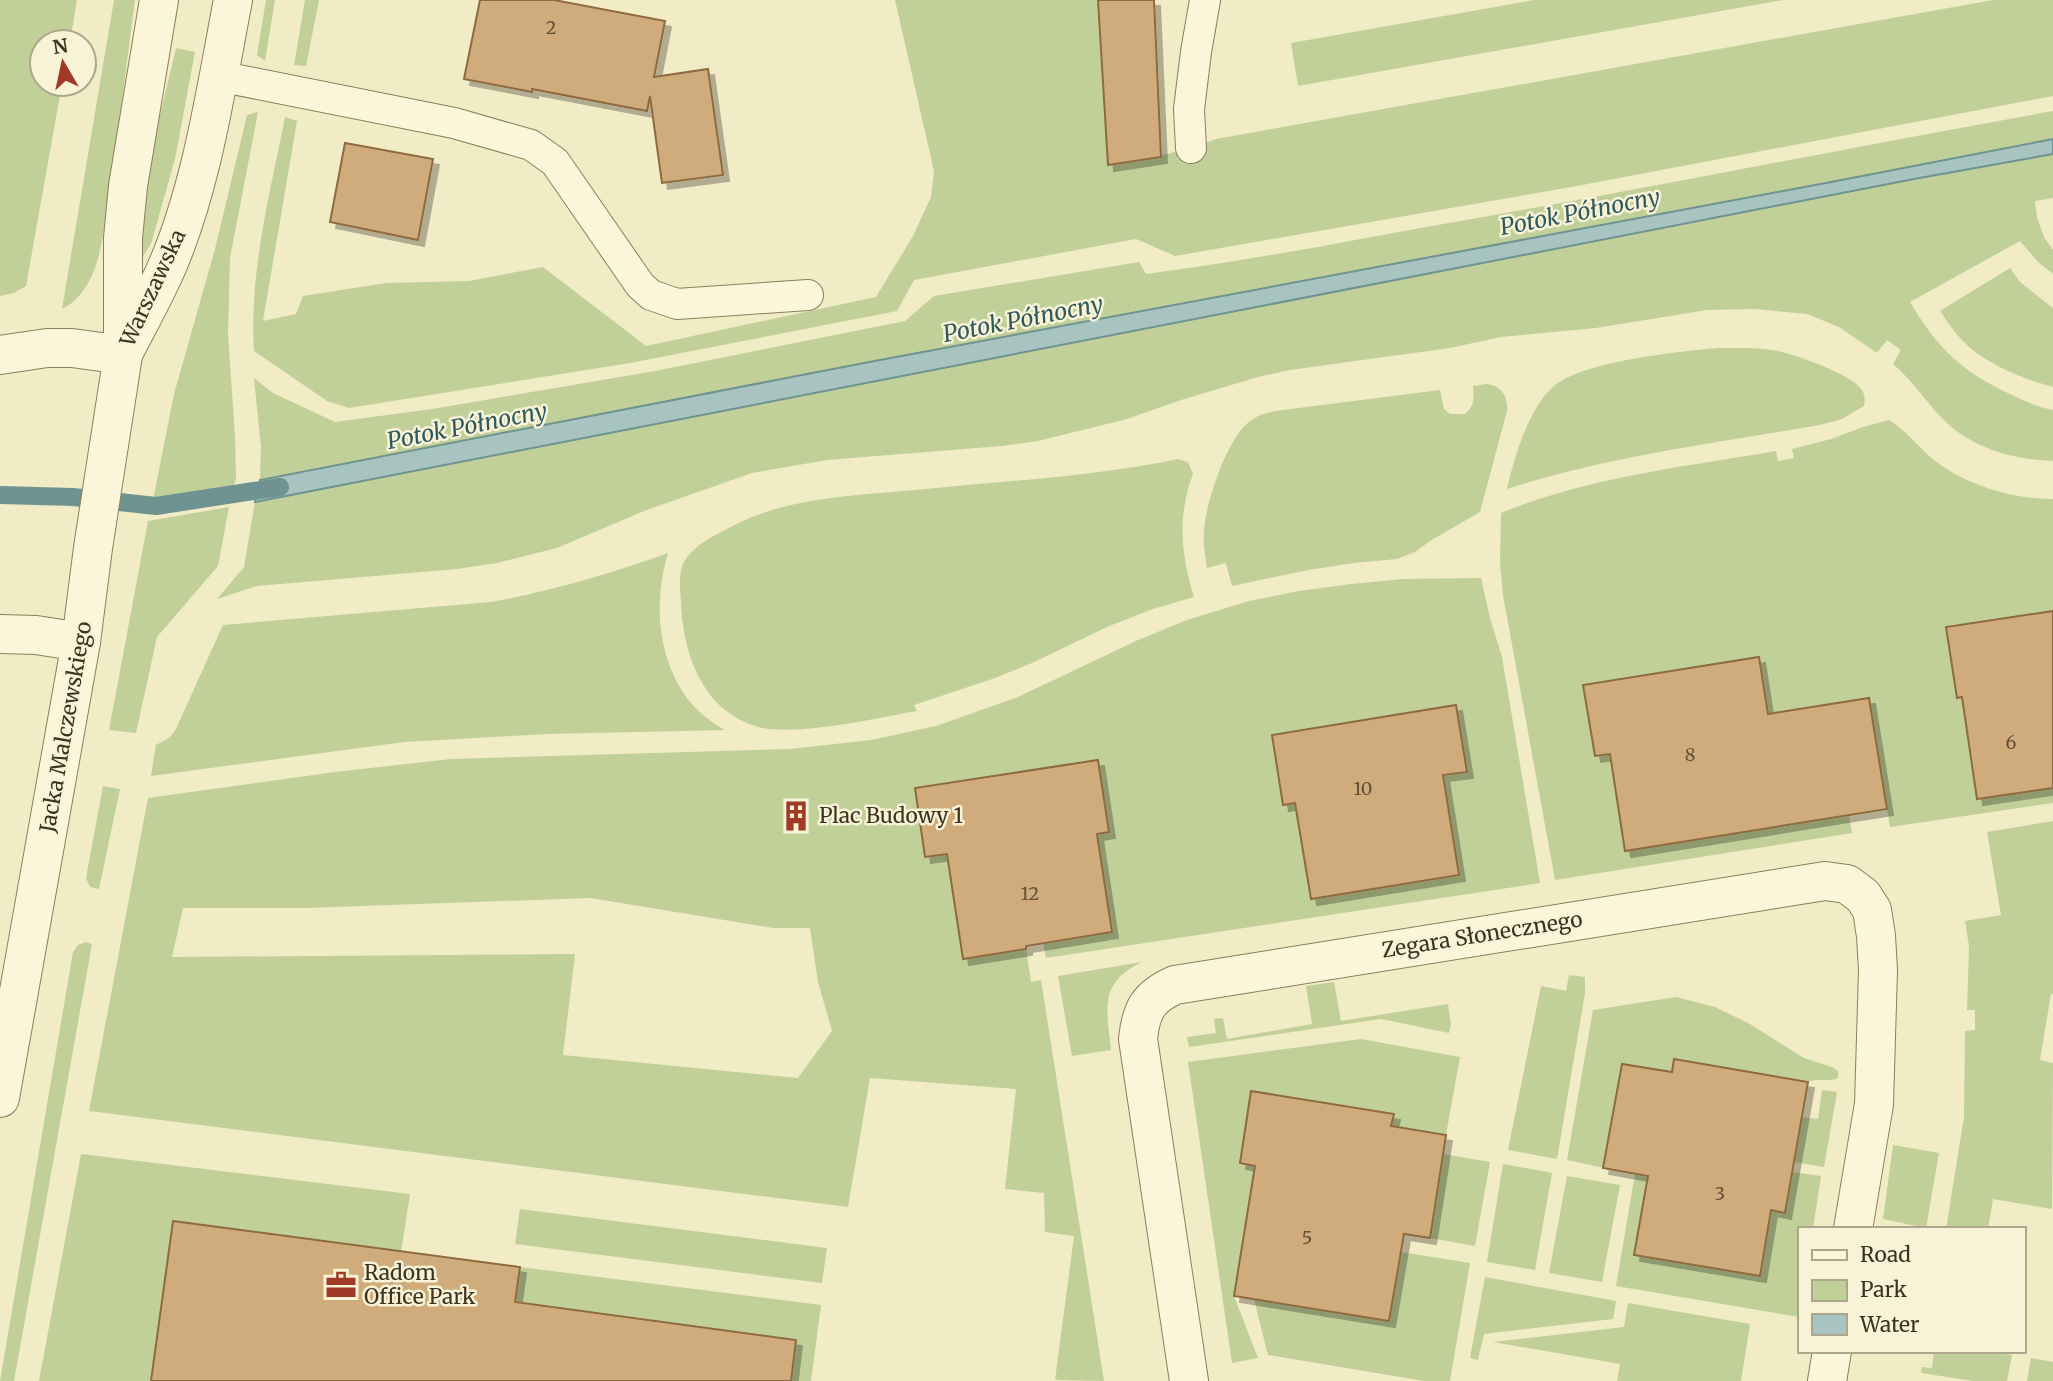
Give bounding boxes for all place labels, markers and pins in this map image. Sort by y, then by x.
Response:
building icon: Plac Budowy 1 [779,799,813,833]
place label: Plac Budowy 1 [819,802,963,829]
place label: Radom Office Park [364,1259,476,1310]
office icon: Radom Office Park [324,1268,358,1302]

